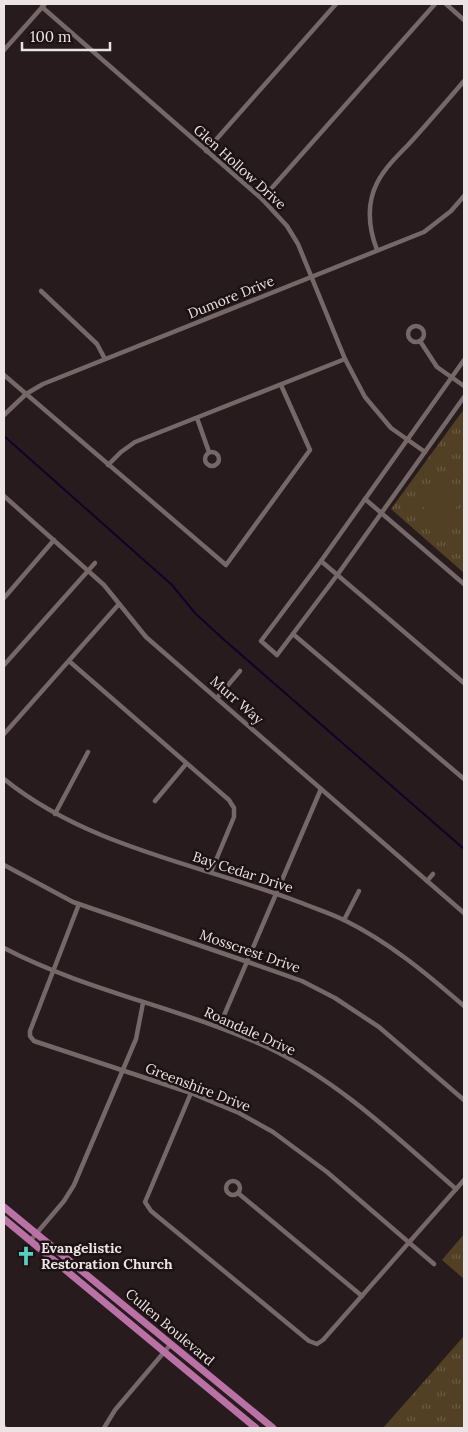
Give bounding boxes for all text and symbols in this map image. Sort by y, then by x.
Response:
scale bar [22,20,110,52]
text: 100 m [30,27,71,46]
street label: Glen Hollow Drive [190,121,290,214]
street label: Dumore Drive [185,271,277,323]
street label: Murr Way [207,672,268,728]
street label: Bay Cedar Drive [191,847,296,897]
street label: Mosscrest Drive [197,925,303,977]
street label: Roandale Drive [201,1003,299,1059]
street label: Greenshire Drive [143,1059,254,1115]
place label: Evangelistic Restoration Church [41,1239,173,1273]
church icon: Evangelistic Restoration Church [15,1245,37,1267]
street label: Cullen Boulevard [122,1285,218,1369]

